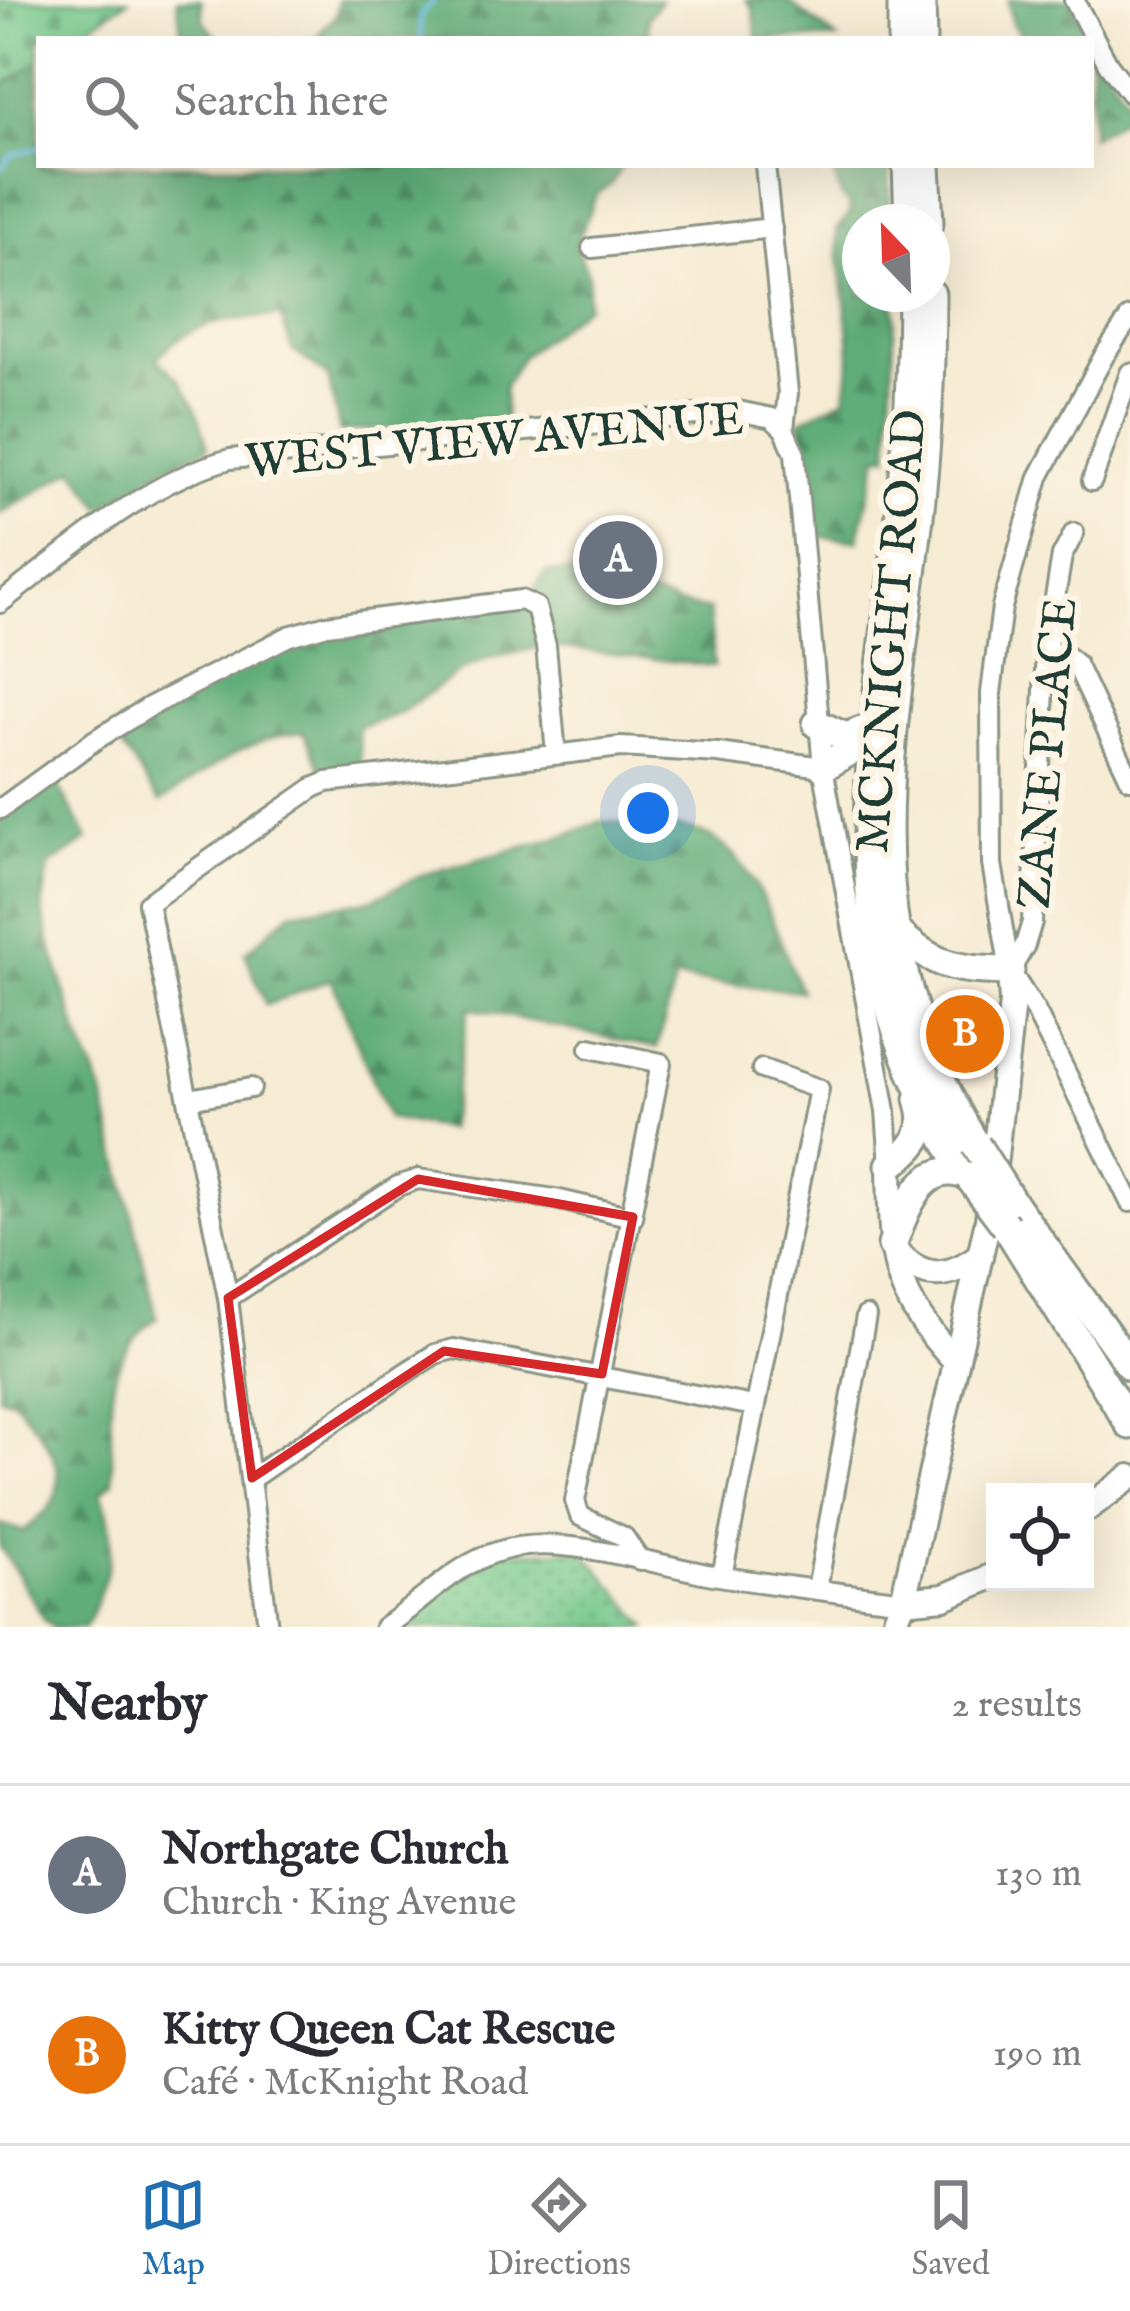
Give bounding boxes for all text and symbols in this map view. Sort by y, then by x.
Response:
search box [36,36,1094,168]
icon: search [78,69,144,135]
text: Search here [174,74,388,131]
north arrow [842,204,950,312]
street label: WEST VIEW AVENUE [242,390,746,494]
street label: MCKNIGHT ROAD [844,407,942,856]
pin: A [579,515,657,605]
street label: ZANE PLACE [1005,595,1092,912]
your location [618,783,678,843]
pin: B [926,989,1004,1079]
map controls [986,1483,1094,1591]
button: locate [986,1483,1094,1591]
text: Nearby [48,1673,207,1738]
text: 2 results [951,1681,1082,1730]
text: Northgate Church [162,1822,508,1879]
text: A [74,1850,100,1899]
text: 130 m [995,1850,1082,1899]
text: Church · King Avenue [162,1879,516,1928]
text: Kitty Queen Cat Rescue [162,2002,615,2059]
text: B [74,2030,100,2079]
text: 190 m [993,2030,1082,2079]
text: Café · McKnight Road [162,2059,528,2108]
tab: Map [140,2172,206,2286]
tab: Directions [487,2172,631,2286]
tab: Saved [912,2172,990,2286]

